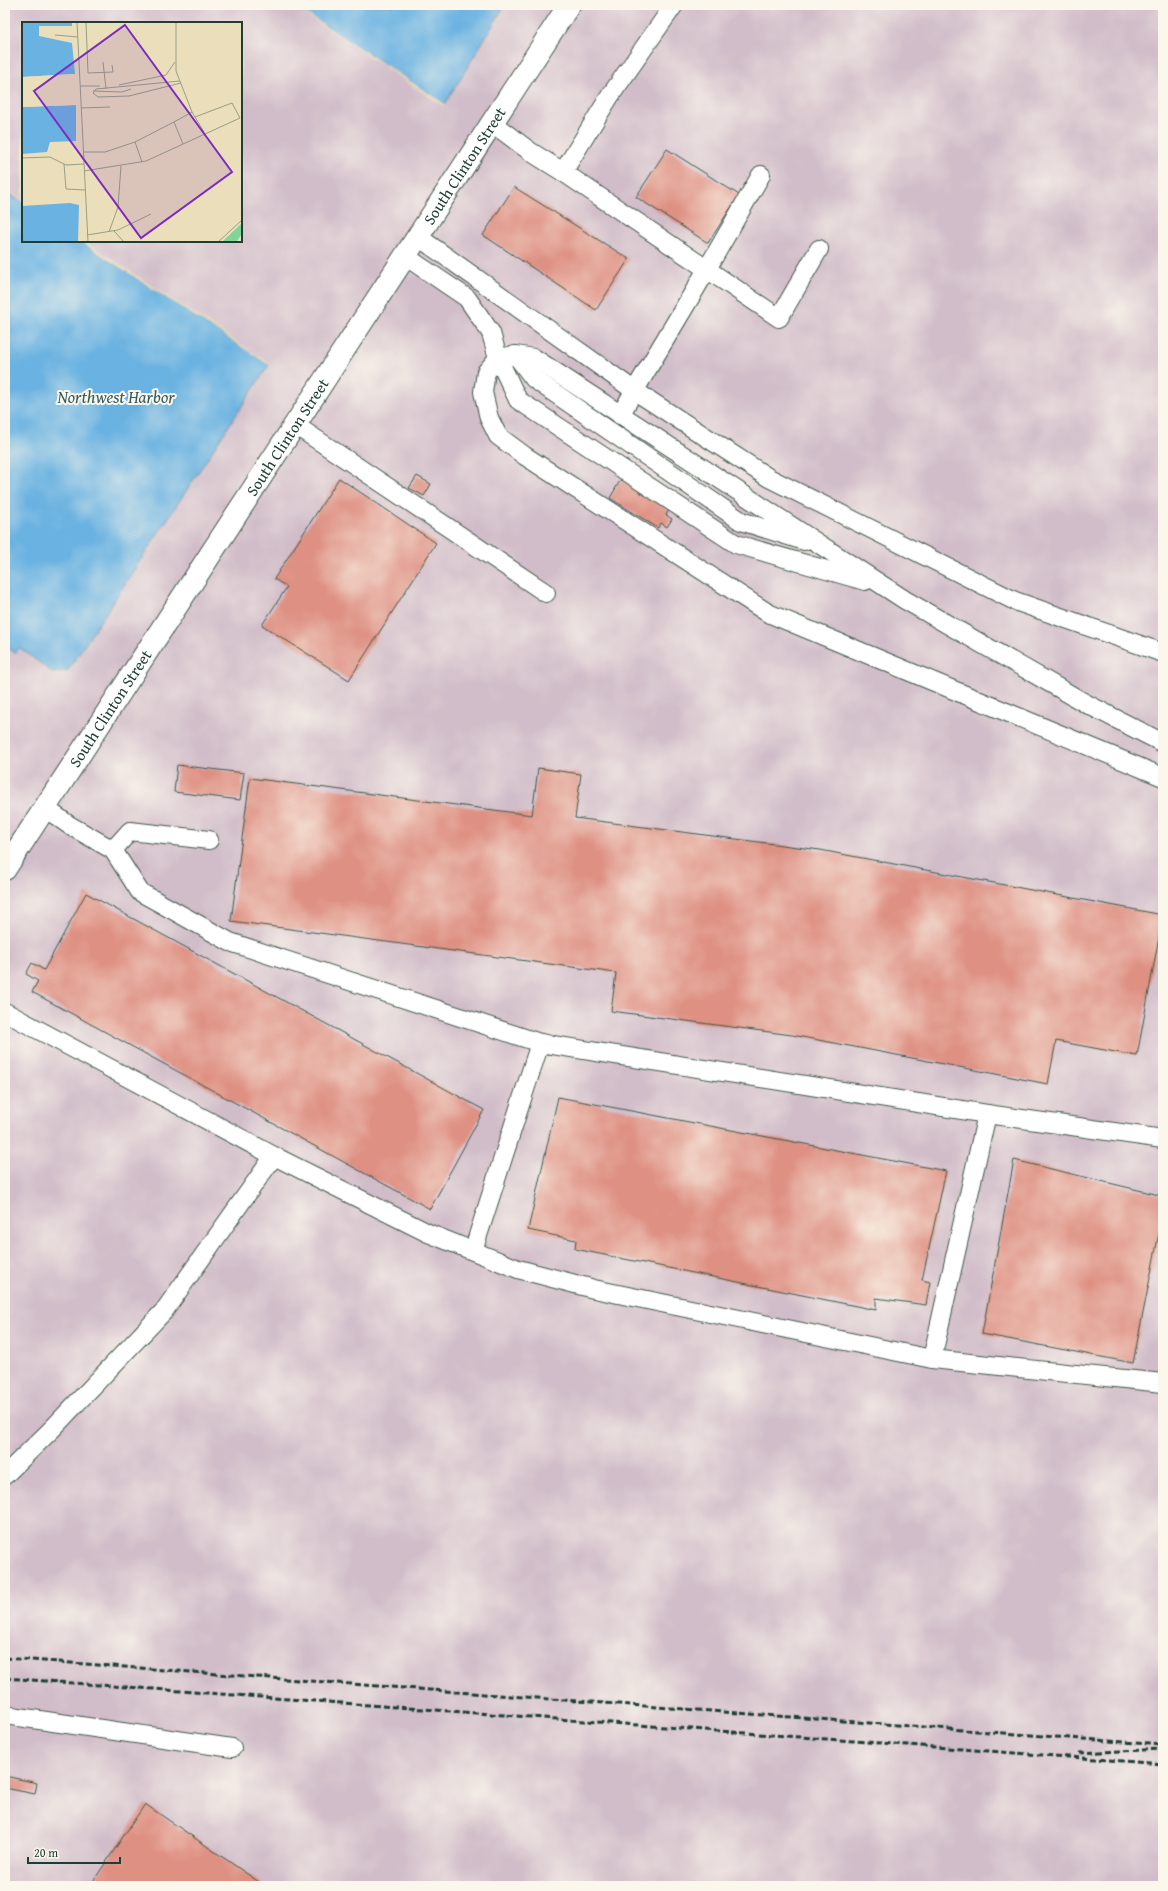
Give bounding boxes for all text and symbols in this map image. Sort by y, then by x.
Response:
inset map [22,22,242,242]
street label: South Clinton Street [417,102,512,229]
street label: South Clinton Street [240,373,335,501]
water label: Northwest Harbor [56,384,175,409]
street label: South Clinton Street [63,644,157,772]
scale bar [28,1839,120,1865]
text: 20 m [34,1844,58,1861]

